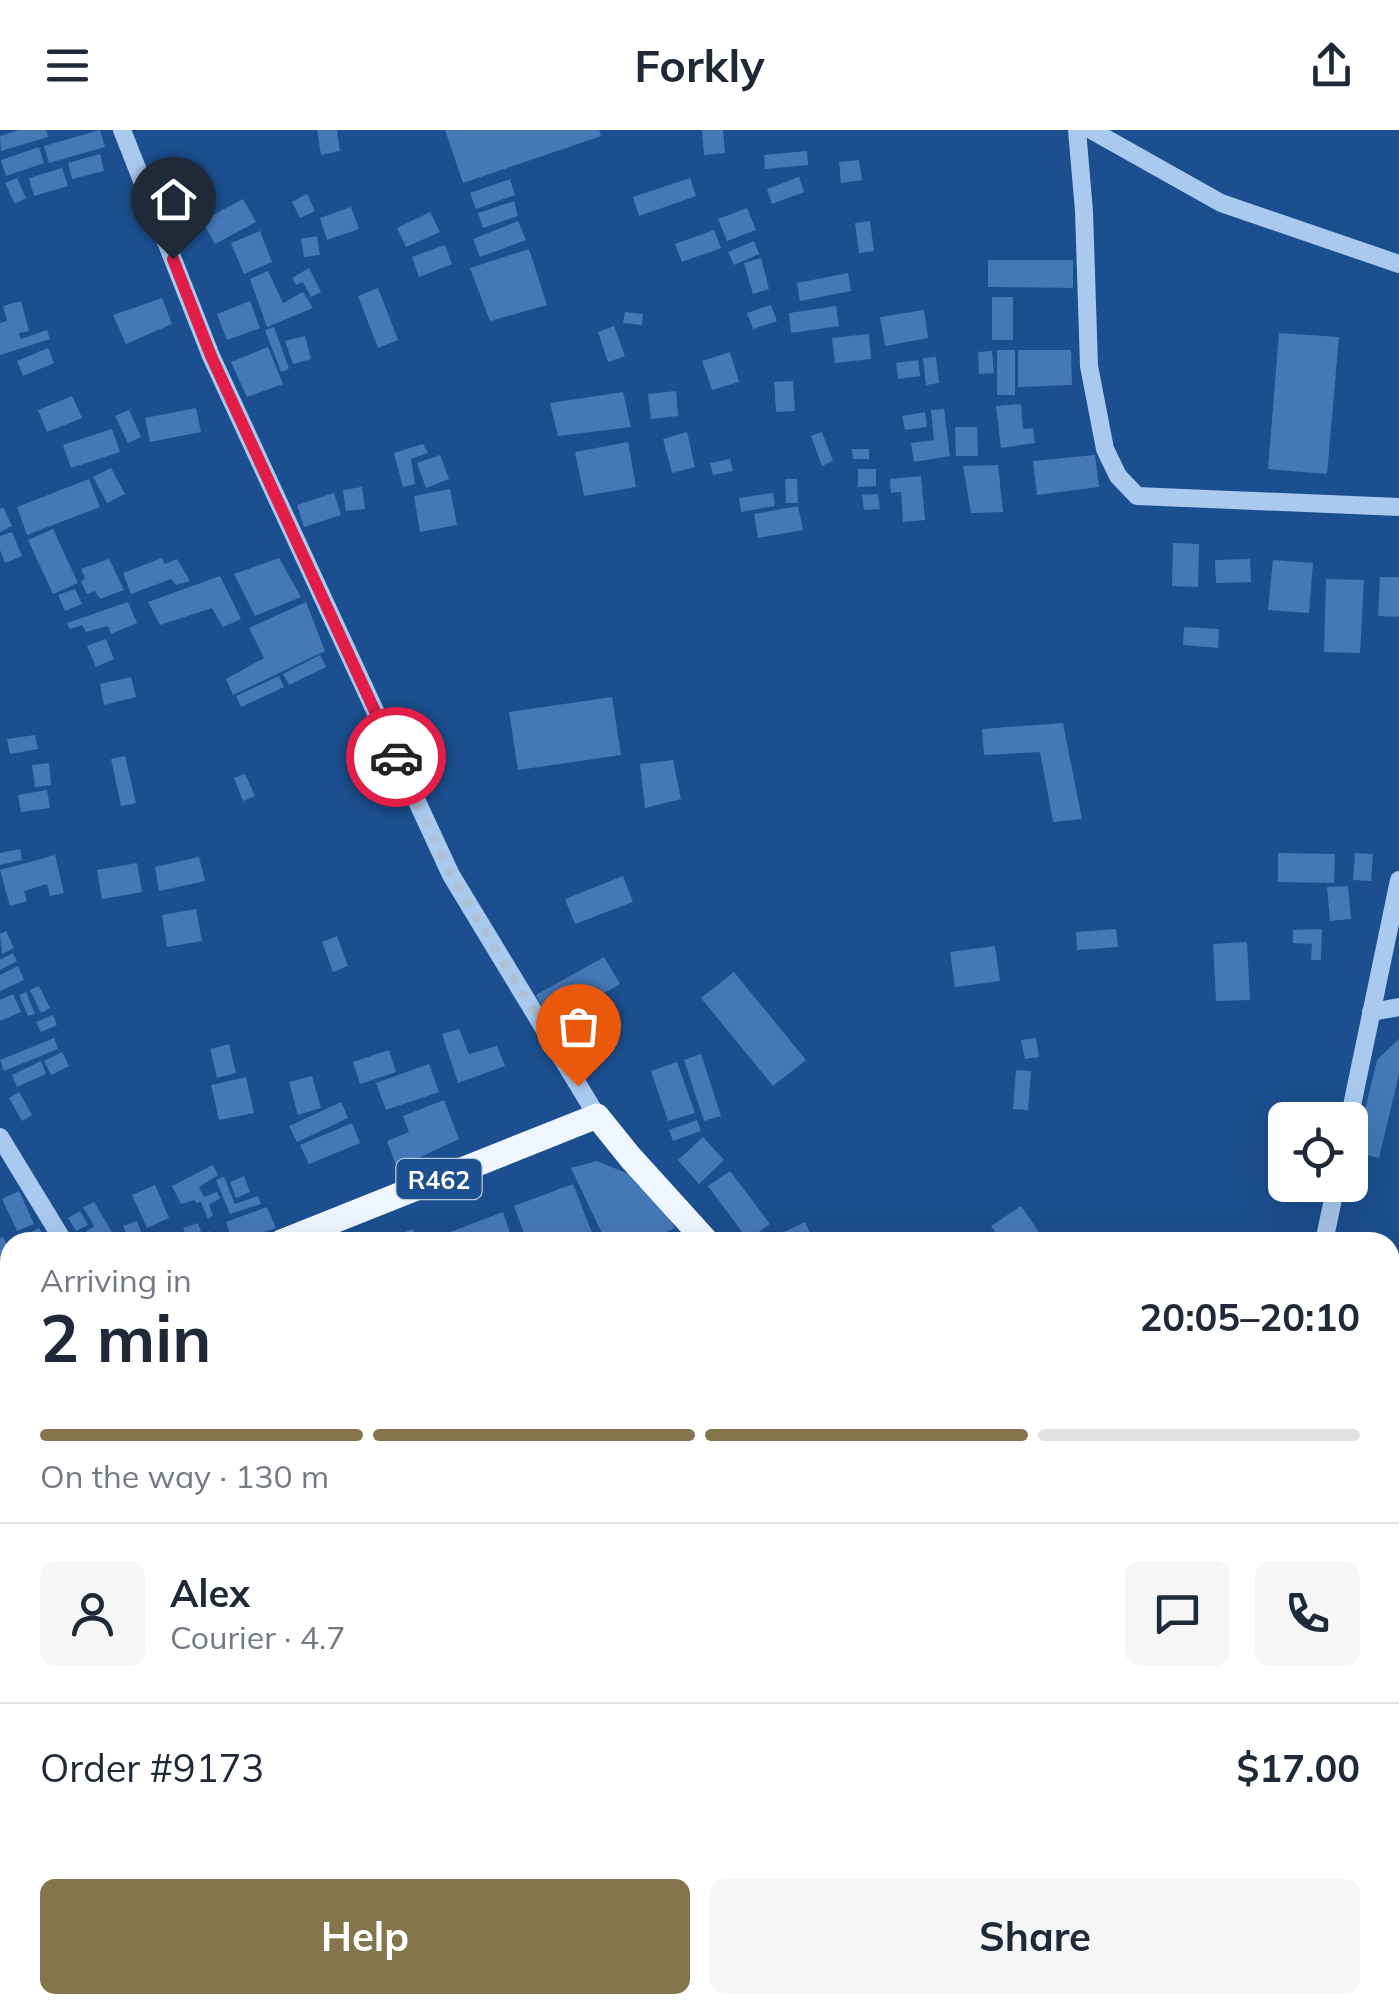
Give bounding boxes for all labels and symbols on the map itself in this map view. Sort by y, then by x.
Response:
pin [131,157,216,260]
courier [346,707,446,807]
pin [536,984,621,1087]
road number: R462 [396,1159,482,1199]

